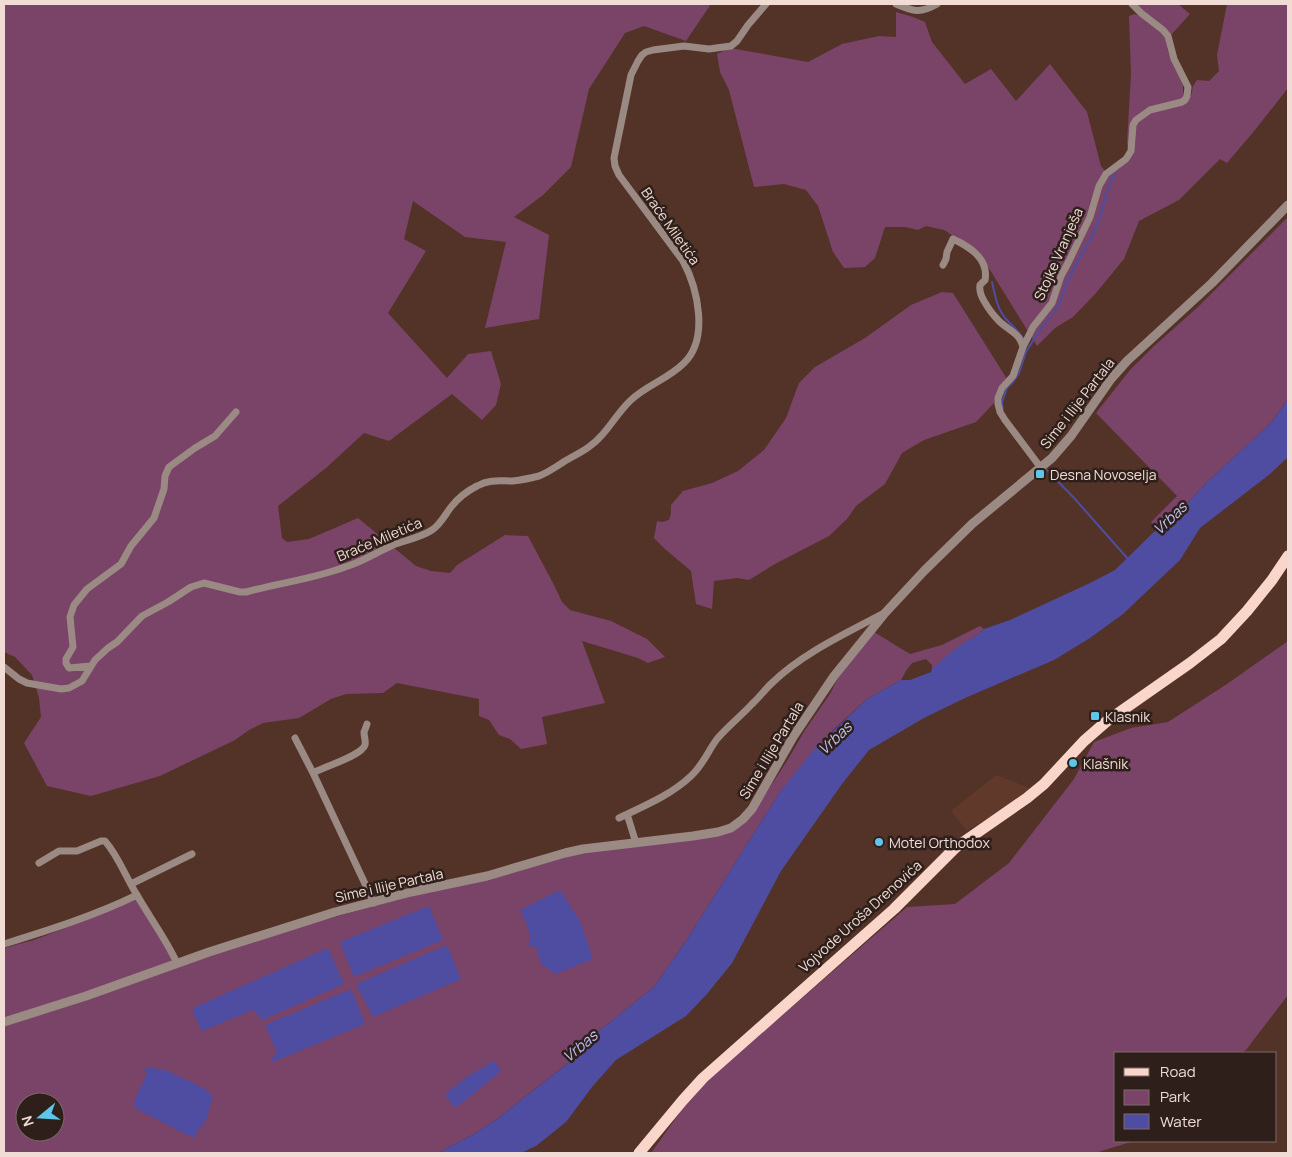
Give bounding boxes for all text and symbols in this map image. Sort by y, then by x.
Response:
street label: Braće Miletića [637,183,705,269]
street label: Stojke Vranješa [1029,205,1087,303]
street label: Sime i Ilije Partala [1036,354,1118,452]
place label: Desna Novoselja [1050,465,1157,484]
marker: Desna Novoselja [1034,468,1046,480]
water label: Vrbas [1148,496,1192,539]
street label: Braće Miletića [334,513,424,565]
street label: Sime i Ilije Partala [734,698,808,802]
place label: Klasnik [1105,707,1151,726]
marker: Klasnik [1089,710,1101,722]
water label: Vrbas [813,716,857,759]
place label: Klašnik [1083,754,1129,773]
marker: Klašnik [1067,757,1079,769]
place label: Motel Orthodox [889,833,990,852]
marker: Motel Orthodox [873,836,885,848]
street label: Vojvode Uroša Drenovića [795,856,925,976]
street label: Sime i Ilije Partala [333,863,445,907]
water label: Vrbas [558,1025,603,1067]
legend [1114,1052,1277,1142]
text: Road [1160,1061,1196,1082]
text: Park [1160,1086,1190,1107]
north arrow [15,1092,65,1142]
text: Water [1160,1111,1202,1132]
text: N [17,1113,38,1129]

